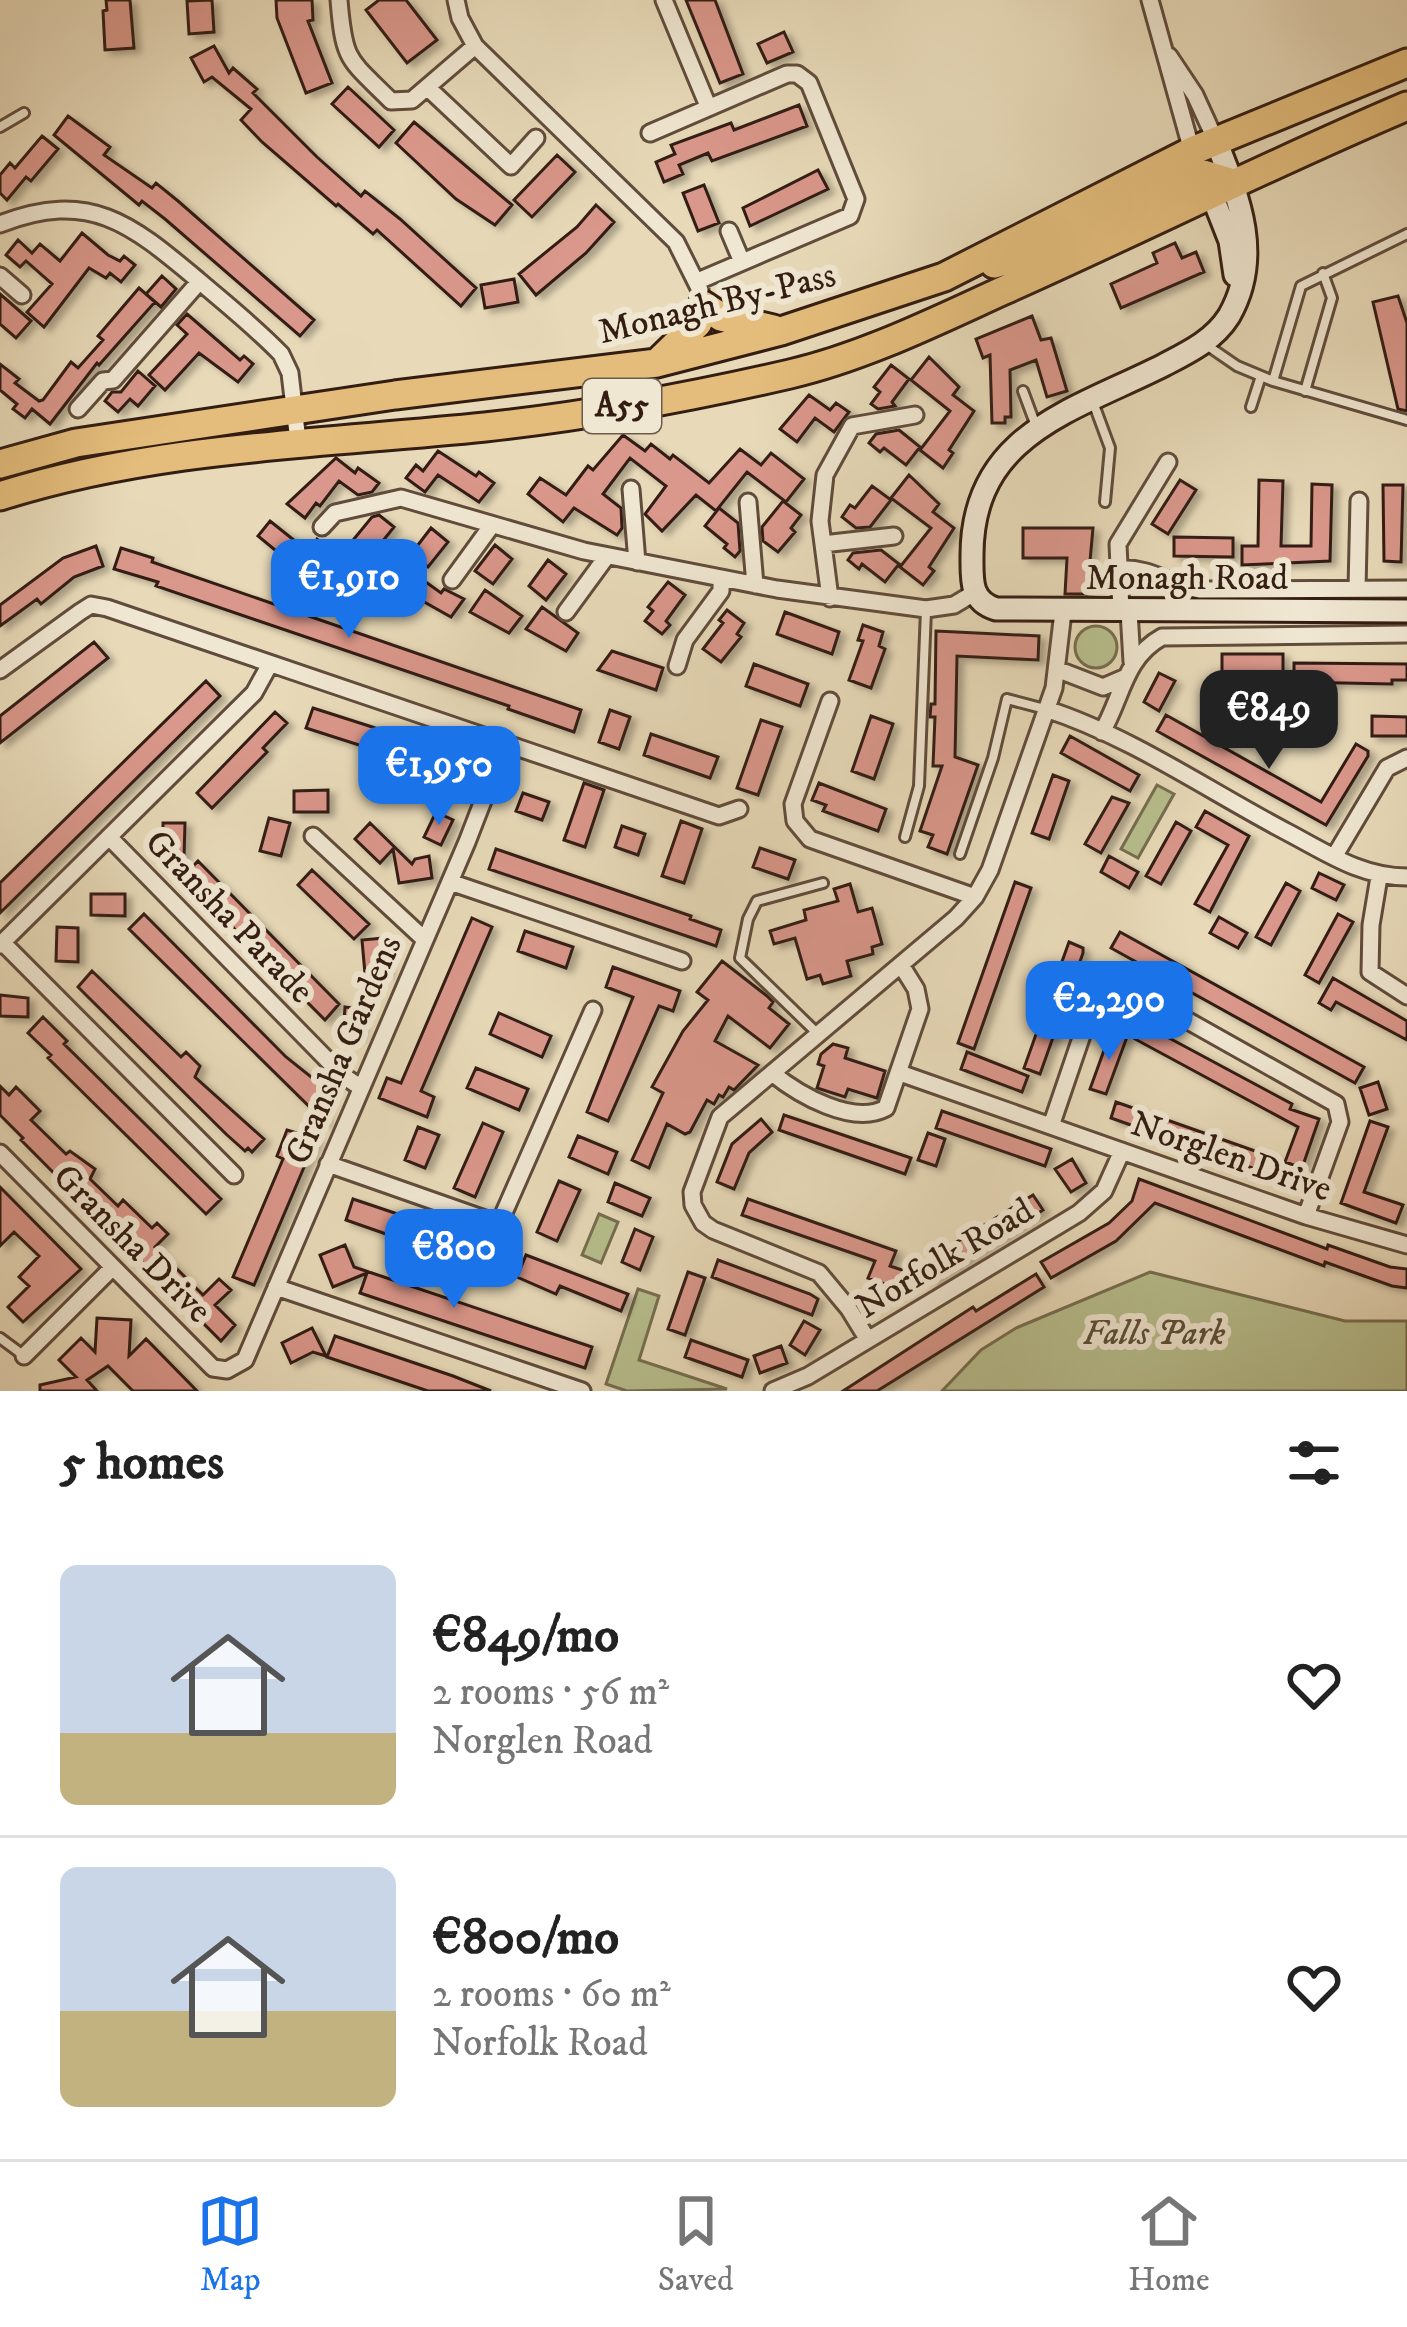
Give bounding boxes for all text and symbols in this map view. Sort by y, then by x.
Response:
street label: Monagh By-Pass [594,253,840,355]
road number: A55 [583,379,661,433]
pin: €1,910 [251,539,447,641]
text: €1,910 [298,553,400,602]
street label: Monagh Road [1086,556,1288,601]
pin: €849 [1198,670,1340,772]
text: €849 [1227,684,1311,733]
pin: €1,950 [341,726,537,828]
text: €1,950 [385,740,493,789]
street label: Gransha Parade [135,821,323,1013]
street label: Gransha Gardens [276,929,412,1171]
pin: €2,290 [1011,961,1207,1063]
text: €2,290 [1053,975,1165,1024]
street label: Norglen Drive [1125,1102,1337,1212]
street label: Gransha Drive [43,1155,221,1333]
street label: Norfolk Road [848,1188,1042,1330]
pin: €800 [383,1209,525,1311]
text: €800 [412,1223,496,1272]
park label: Falls Park [1083,1311,1225,1356]
icon: filters [1281,1430,1347,1496]
text: 5 homes [60,1431,224,1495]
text: €849/mo [432,1604,619,1668]
icon: home [156,1613,300,1757]
icon: heart [1281,1652,1347,1718]
text: 2 rooms · 56 m² [432,1668,669,1717]
text: Norglen Road [432,1717,653,1766]
text: €800/mo [432,1906,619,1970]
icon: home [156,1915,300,2059]
icon: heart [1281,1954,1347,2020]
text: 2 rooms · 60 m² [432,1970,671,2019]
text: Norfolk Road [432,2019,648,2068]
tab: Map [197,2188,263,2301]
tab: Saved [658,2188,734,2301]
tab: Home [1128,2188,1210,2301]

